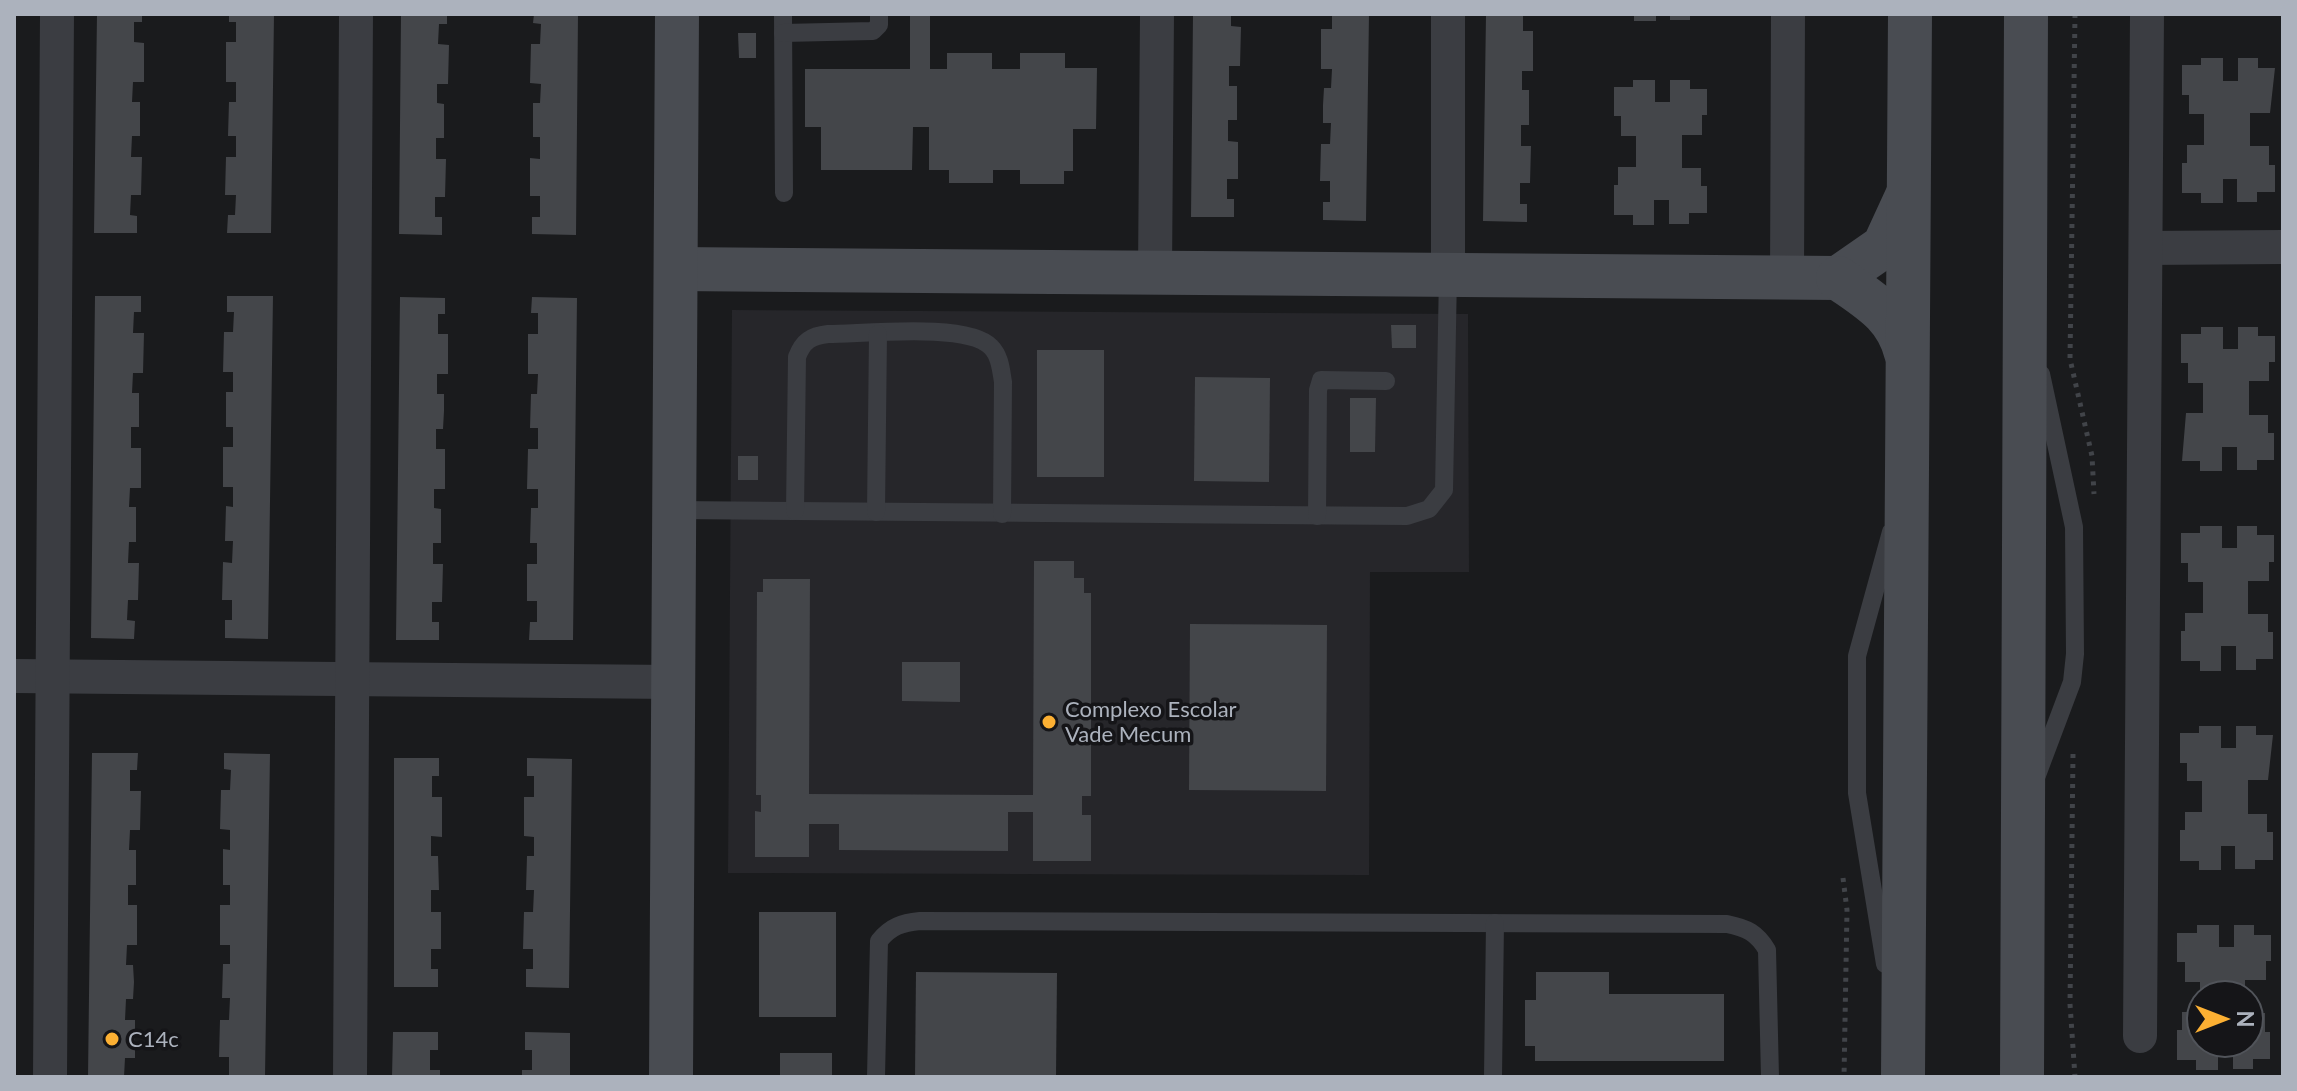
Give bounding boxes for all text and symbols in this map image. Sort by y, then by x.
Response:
place label: Complexo Escolar Vade Mecum [1065,695,1237,747]
marker: Complexo Escolar Vade Mecum [1040,713,1058,731]
north arrow [2185,979,2265,1059]
text: N [2232,1011,2259,1027]
place label: C14c [128,1025,179,1052]
marker: C14c [103,1030,121,1048]

